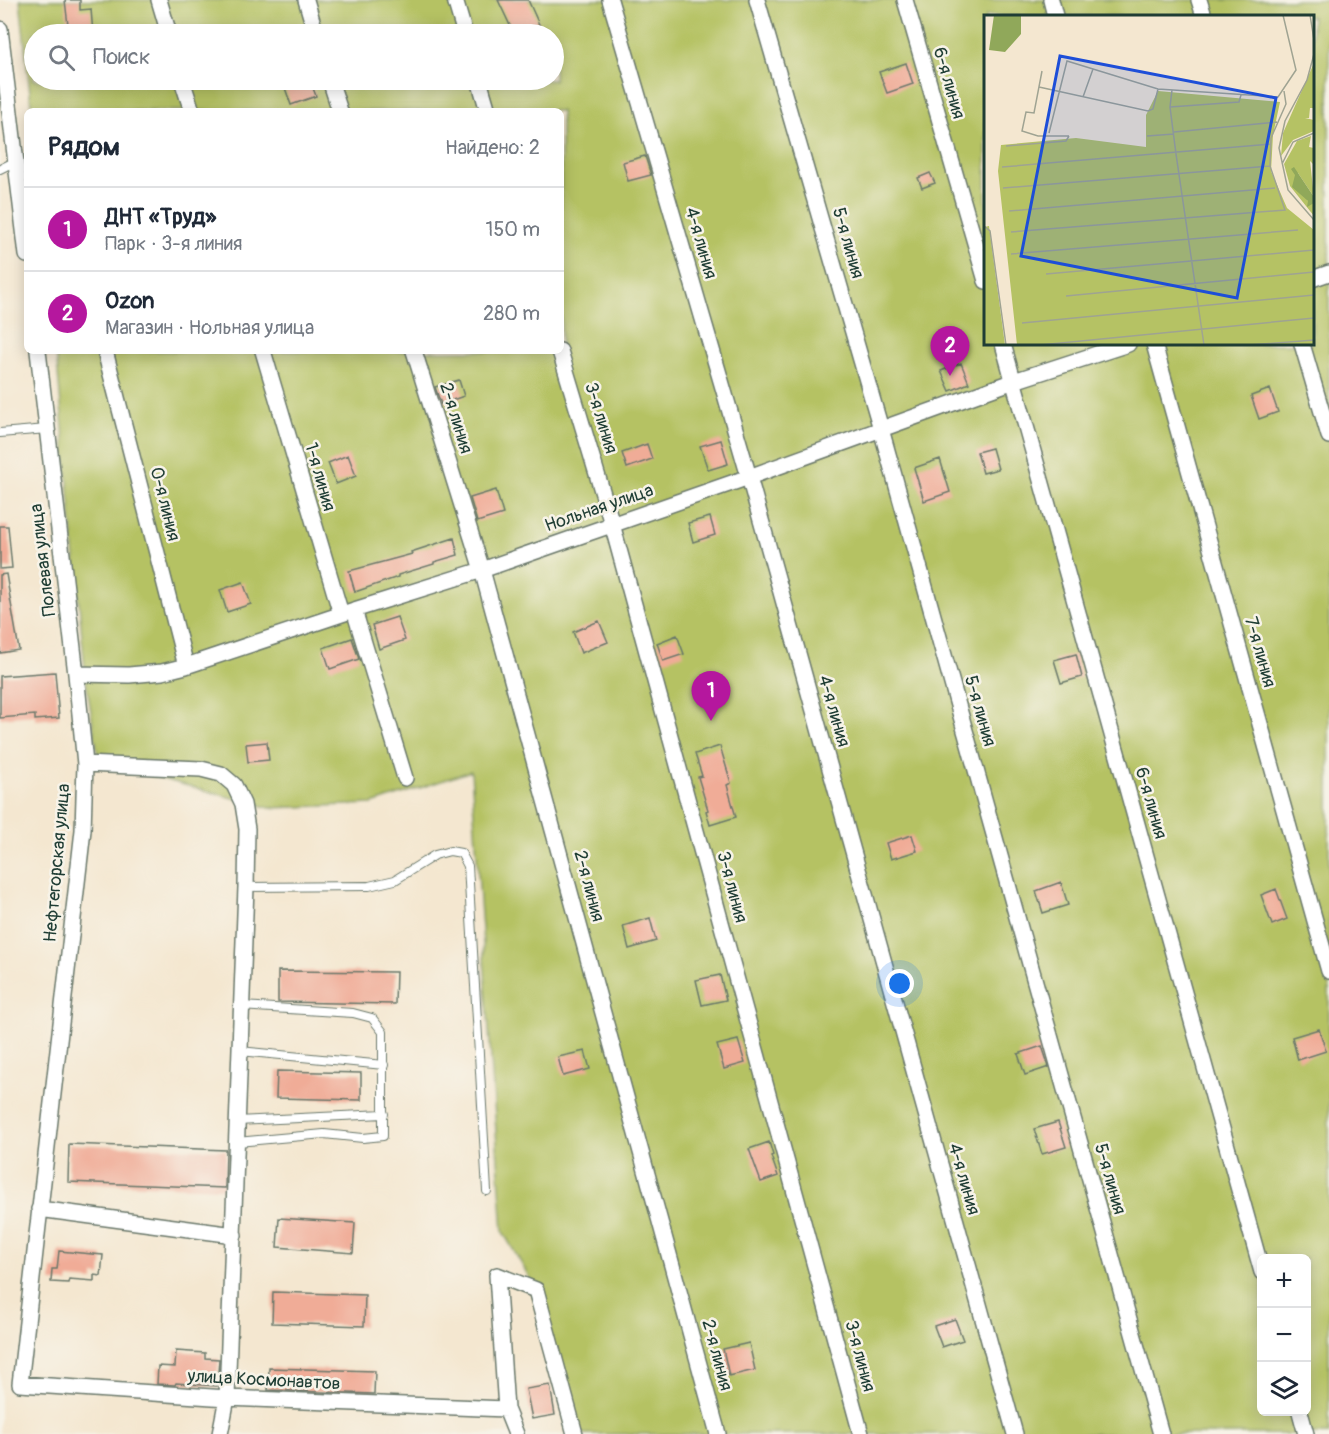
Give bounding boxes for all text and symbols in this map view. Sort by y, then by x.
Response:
inset map [984,15,1314,345]
search box [24,24,564,90]
icon: search [45,41,78,74]
text: Поиск [93,43,150,71]
street label: 6-я линия [928,45,970,121]
text: Рядом [48,131,120,163]
text: Найдено: 2 [445,135,540,160]
text: ДНТ «Труд» [105,203,216,231]
street label: 4-я линия [680,205,722,281]
street label: 5-я линия [827,205,869,281]
text: 1 [64,217,71,242]
text: 150 m [486,217,540,242]
text: Парк · 3-я линия [105,231,242,256]
text: Ozon [105,287,154,315]
text: 2 [62,301,73,326]
text: 280 m [483,301,540,326]
text: Магазин · Нольная улица [105,315,314,340]
pin: 2 [930,326,970,376]
street label: 2-я линия [434,380,478,456]
street label: 3-я линия [579,380,623,456]
street label: 1-я линия [299,440,341,514]
street label: 0-я линия [145,465,185,543]
street label: Нольная улица [542,479,656,537]
street label: Полевая улица [25,502,61,618]
street label: 7-я линия [1239,614,1281,690]
pin: 1 [692,672,730,721]
street label: 4-я линия [813,673,855,749]
street label: 5-я линия [959,673,1001,749]
street label: 6-я линия [1130,765,1172,841]
street label: Нефтегорская улица [39,783,75,943]
street label: 2-я линия [568,848,610,924]
street label: 3-я линия [711,849,753,925]
your location [885,969,914,998]
street label: 4-я линия [943,1141,985,1217]
street label: 5-я линия [1089,1141,1131,1217]
map controls [1257,1254,1311,1416]
button: + [1257,1254,1311,1308]
button: − [1257,1308,1311,1362]
street label: 2-я линия [696,1317,738,1393]
street label: 3-я линия [839,1318,881,1394]
button: layers [1257,1362,1311,1416]
street label: улица Космонавтов [186,1364,341,1395]

